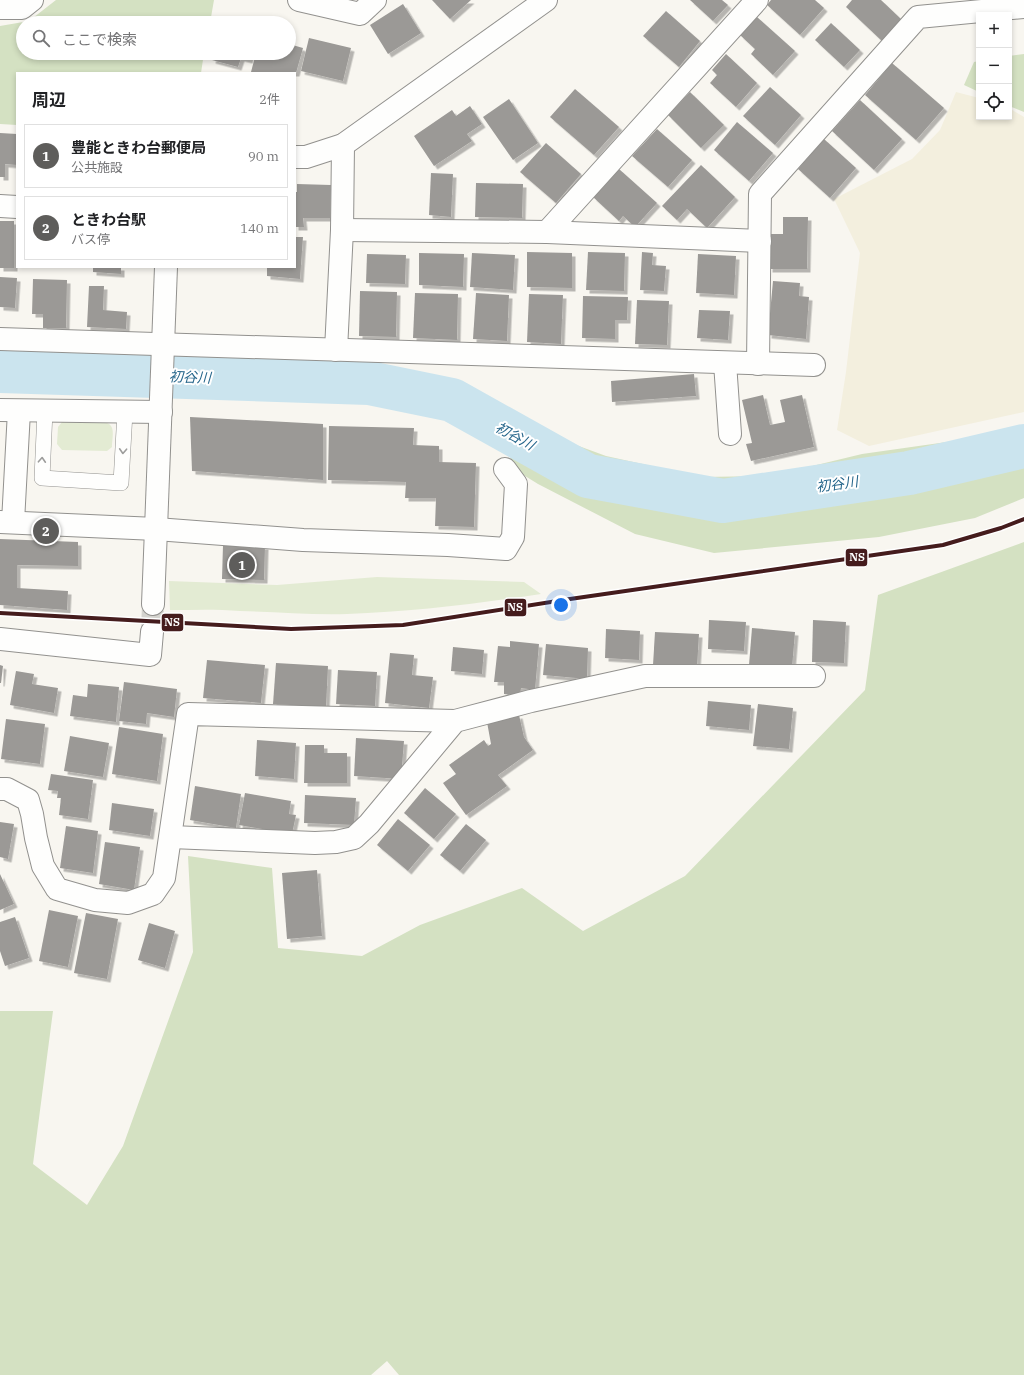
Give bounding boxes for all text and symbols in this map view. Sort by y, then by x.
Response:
map controls [976,12,1012,120]
button: + [976,12,1012,48]
search box [16,16,296,60]
icon: search [30,27,52,49]
text: ここで検索 [62,30,137,49]
button: − [976,48,1012,84]
button: locate [976,84,1012,120]
text: 周辺 [32,89,66,111]
text: 2件 [259,91,280,108]
text: 豊能ときわ台郵便局 [71,138,206,157]
text: 1 [42,148,50,165]
text: 90 m [248,148,279,165]
text: 公共施設 [71,159,123,176]
text: ときわ台駅 [71,210,146,229]
text: 2 [42,220,50,237]
text: 140 m [240,220,279,237]
text: バス停 [71,231,110,248]
water label: 初谷川 [169,367,213,387]
water label: 初谷川 [492,418,539,455]
one-way arrow [118,448,127,454]
one-way arrow [38,457,47,463]
water label: 初谷川 [815,472,861,496]
pin: 2 [33,516,59,546]
line badge: NS [845,548,868,567]
pin: 1 [229,550,255,580]
text: NS [849,550,865,564]
your location [551,595,571,615]
line badge: NS [504,598,527,617]
text: NS [507,600,523,614]
line badge: NS [161,613,184,632]
text: NS [164,615,180,629]

